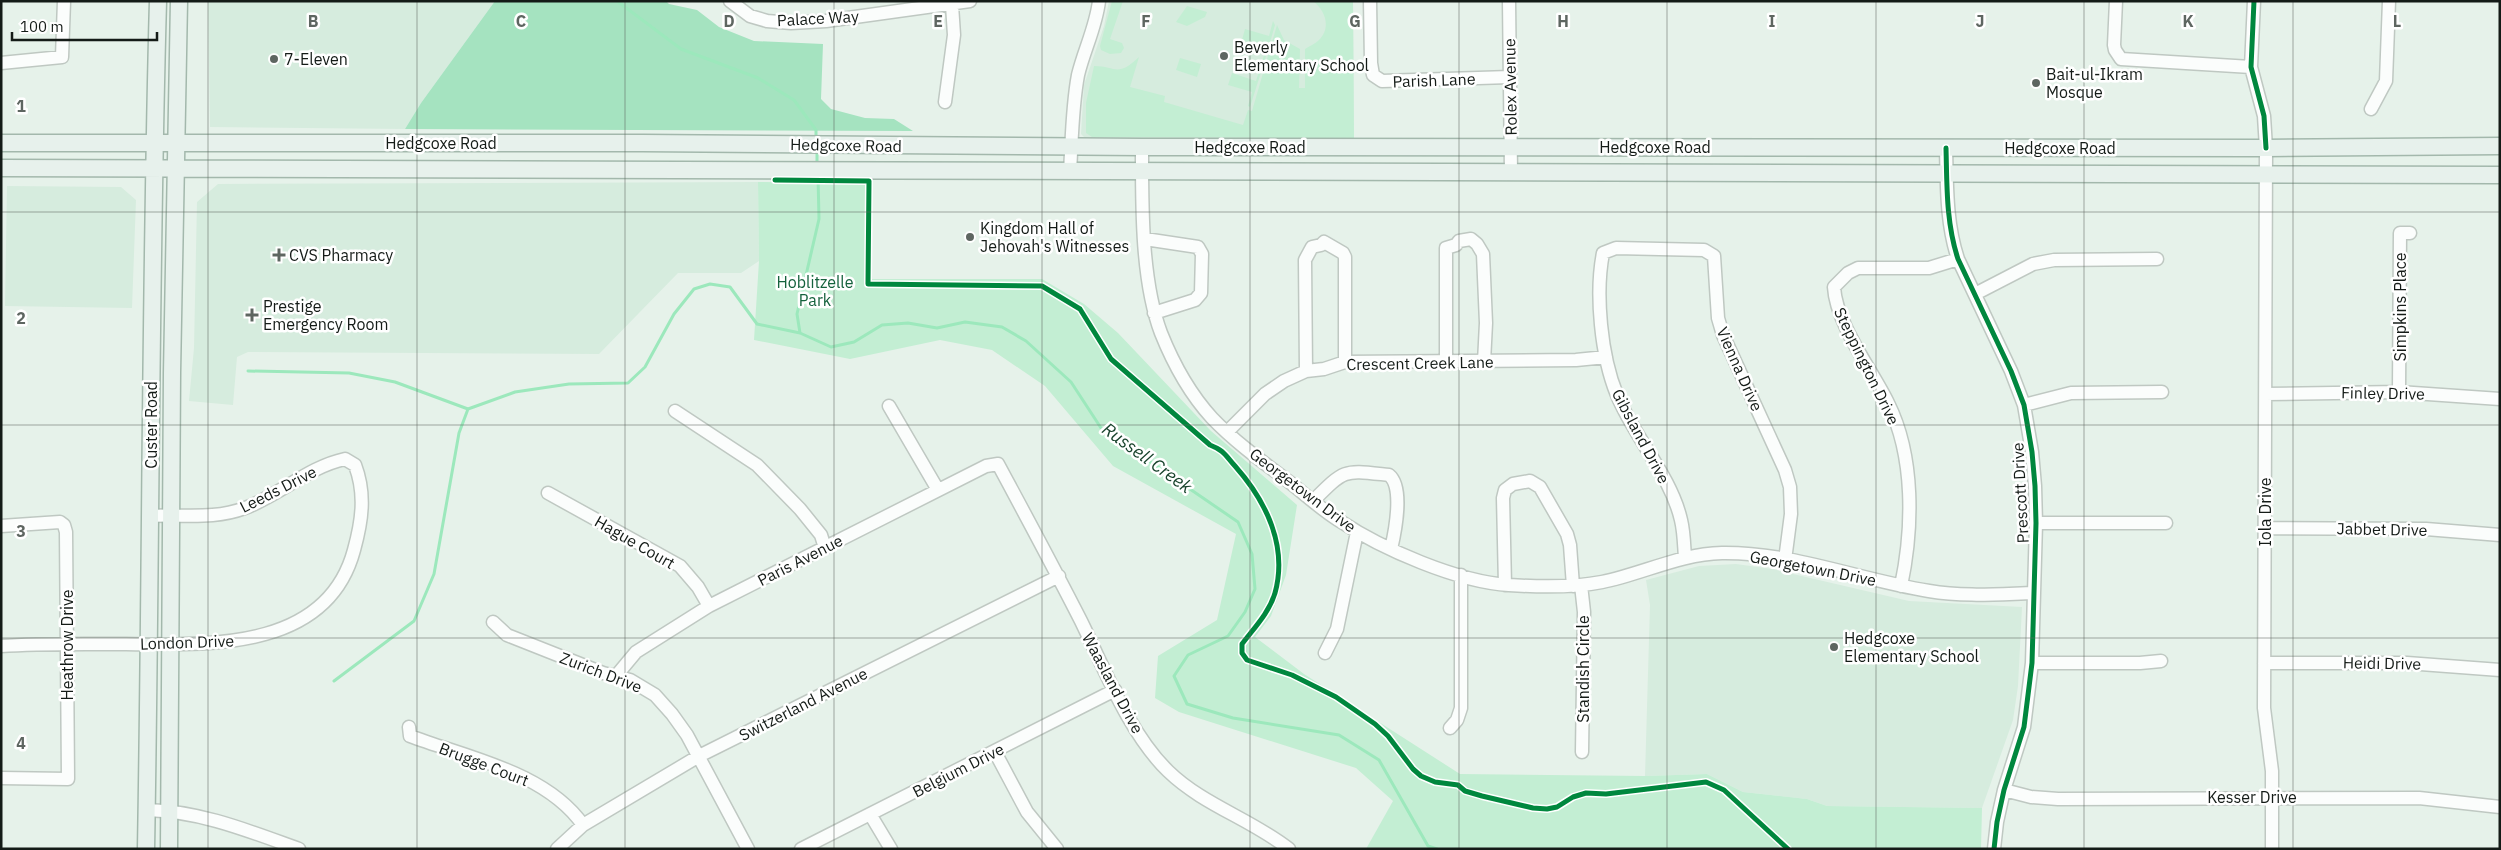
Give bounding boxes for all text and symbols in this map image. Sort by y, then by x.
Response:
street label: Palace Way [777,6,859,30]
scale bar [12,10,158,42]
text: B [308,11,319,31]
text: C [516,11,526,31]
text: D [723,11,735,31]
text: E [933,11,943,31]
text: F [1141,11,1151,31]
text: G [1349,11,1361,31]
text: H [1557,11,1569,31]
text: I [1769,11,1776,31]
text: J [1976,11,1984,31]
text: K [2182,11,2194,31]
text: L [2393,11,2401,31]
text: 100 m [20,17,64,36]
place label: Beverly Elementary School [1234,37,1369,75]
street label: Rolex Avenue [1499,38,1521,136]
place label: 7-Eleven [284,49,348,69]
marker: Beverly Elementary School [1218,50,1230,62]
marker: 7-Eleven [268,53,280,65]
place label: Bait-ul-Ikram Mosque [2046,64,2143,102]
street label: Parish Lane [1392,69,1476,91]
marker: Bait-ul-Ikram Mosque [2030,77,2042,89]
text: 1 [16,96,26,116]
street label: Hedgcoxe Road [385,133,497,153]
street label: Hedgcoxe Road [790,134,902,156]
street label: Hedgcoxe Road [1194,137,1306,157]
street label: Hedgcoxe Road [1599,137,1711,157]
street label: Hedgcoxe Road [2004,138,2116,158]
place label: Kingdom Hall of Jehovah's Witnesses [980,218,1129,256]
marker: Kingdom Hall of Jehovah's Witnesses [964,231,976,243]
place label: CVS Pharmacy [289,245,393,265]
marker: CVS Pharmacy [273,249,285,261]
street label: Simpkins Place [2390,252,2410,361]
park label: Hoblitzelle Park [777,272,854,310]
place label: Prestige Emergency Room [263,296,389,334]
street label: Steppington Drive [1830,304,1904,428]
text: 2 [16,308,26,328]
marker: Prestige Emergency Room [245,308,259,322]
street label: Vienna Drive [1713,324,1768,414]
street label: Crescent Creek Lane [1346,352,1494,374]
street label: Custer Road [141,381,161,469]
street label: Finley Drive [2341,382,2425,404]
street label: Gibsland Drive [1608,385,1674,487]
water label: Russell Creek [1098,417,1197,498]
street label: Prescott Drive [2007,442,2033,544]
street label: Georgetown Drive [1246,443,1360,537]
street label: Leeds Drive [236,461,320,517]
street label: Iola Drive [2255,477,2275,547]
street label: Hague Court [591,511,679,573]
street label: Jabbet Drive [2337,518,2428,540]
text: 3 [16,521,26,541]
street label: Paris Avenue [754,530,846,590]
street label: Georgetown Drive [1748,546,1878,590]
street label: Heathrow Drive [57,589,77,701]
street label: Standish Circle [1573,615,1593,723]
place label: Hedgcoxe Elementary School [1844,628,1979,666]
street label: Waasland Drive [1078,629,1148,737]
street label: London Drive [140,630,235,654]
marker: Hedgcoxe Elementary School [1828,641,1840,653]
street label: Zurich Drive [557,647,645,697]
street label: Heidi Drive [2343,652,2422,674]
street label: Switzerland Avenue [735,663,871,745]
text: 4 [16,733,26,753]
street label: Brugge Court [436,738,532,790]
street label: Belgium Drive [909,738,1007,802]
street label: Kesser Drive [2207,787,2297,807]

